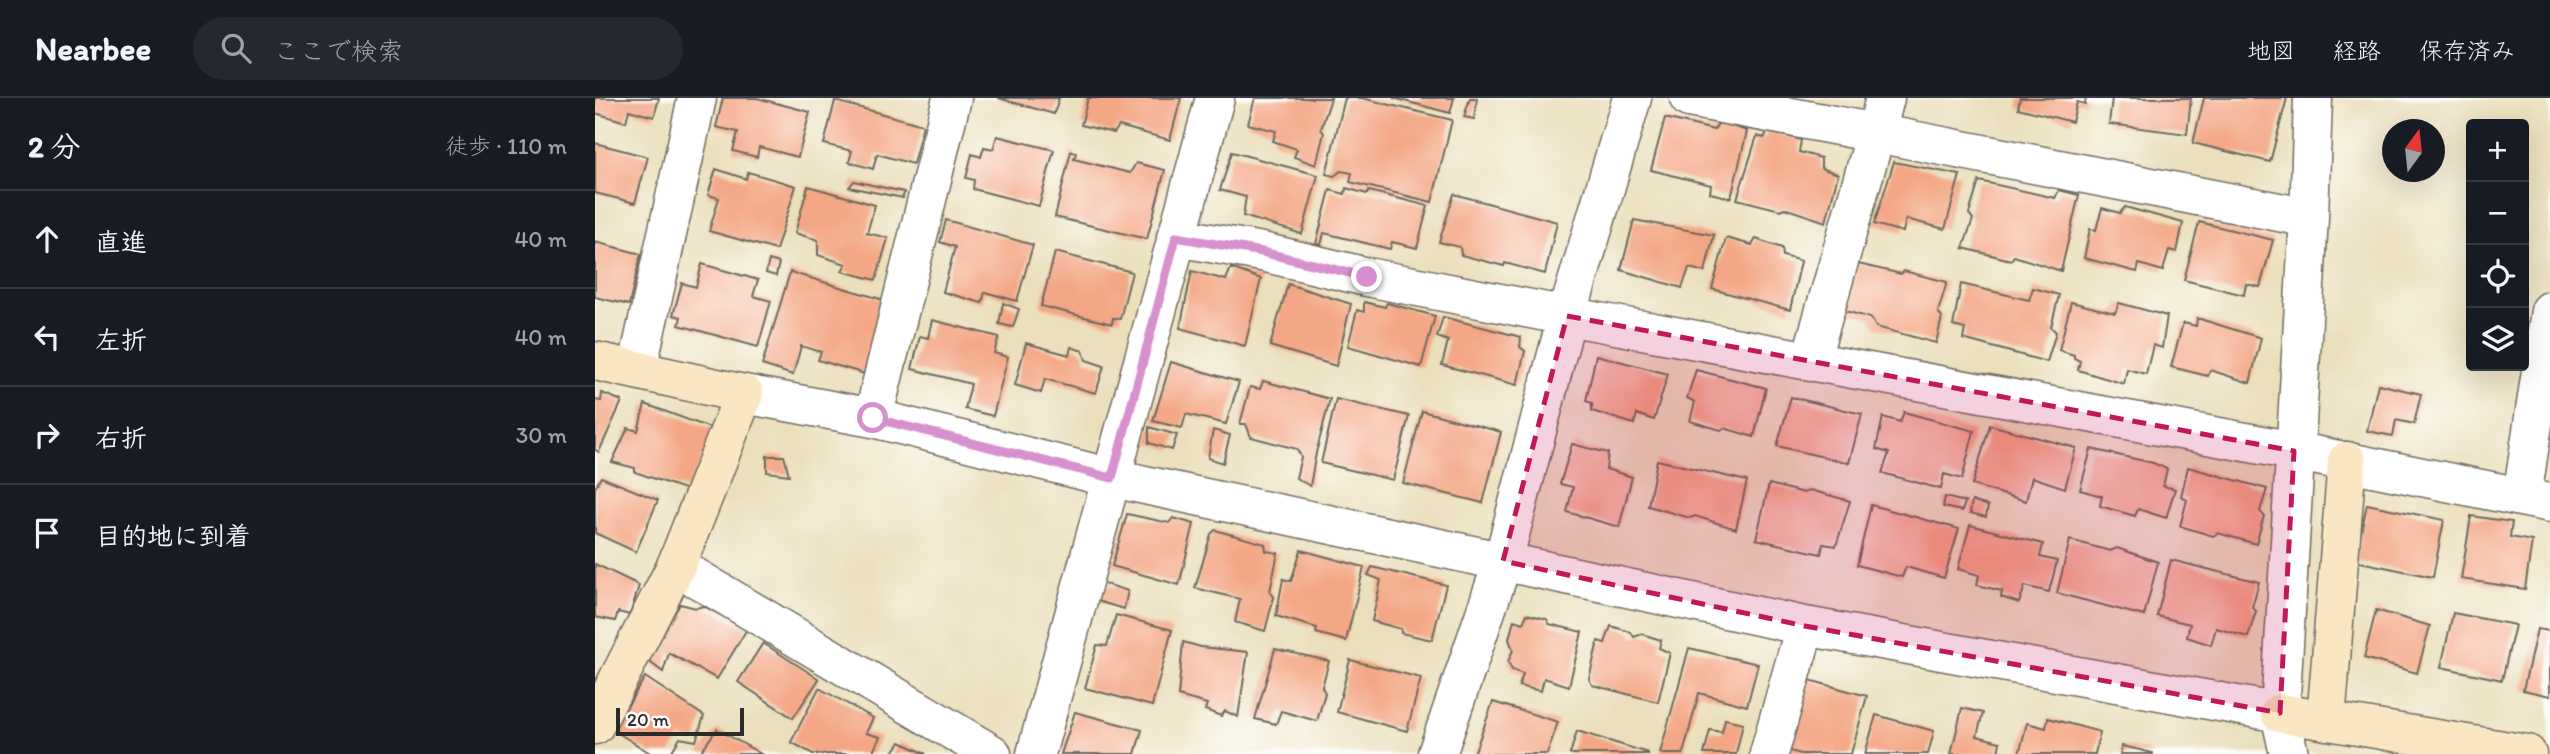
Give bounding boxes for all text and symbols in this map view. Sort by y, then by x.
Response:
search box [193,17,683,80]
text: Nearbee [35,29,151,68]
icon: search [217,29,255,67]
text: ここで検索 [273,35,403,67]
text: 地図 [2247,36,2295,65]
text: 経路 [2333,36,2381,65]
text: 保存済み [2419,36,2515,65]
north arrow [2382,119,2445,182]
map controls [2466,119,2529,371]
button: + [2466,119,2529,182]
text: 2 分 [28,128,81,165]
text: 徒歩 · 110 m [445,132,567,160]
button: − [2466,182,2529,245]
icon: ahead [28,220,66,258]
text: 40 m [514,225,567,253]
text: 直進 [95,226,147,258]
button: locate [2466,245,2529,308]
route end [1351,261,1382,292]
button: layers [2466,308,2529,371]
icon: left [28,318,66,356]
text: 40 m [514,323,567,351]
text: 左折 [95,324,147,356]
route start [857,402,888,433]
icon: right [28,416,66,454]
text: 30 m [516,421,567,449]
text: 右折 [95,422,147,454]
icon: arrive [28,514,66,552]
text: 目的地に到着 [95,520,251,552]
scale bar [616,705,744,737]
text: 20 m [627,708,669,731]

